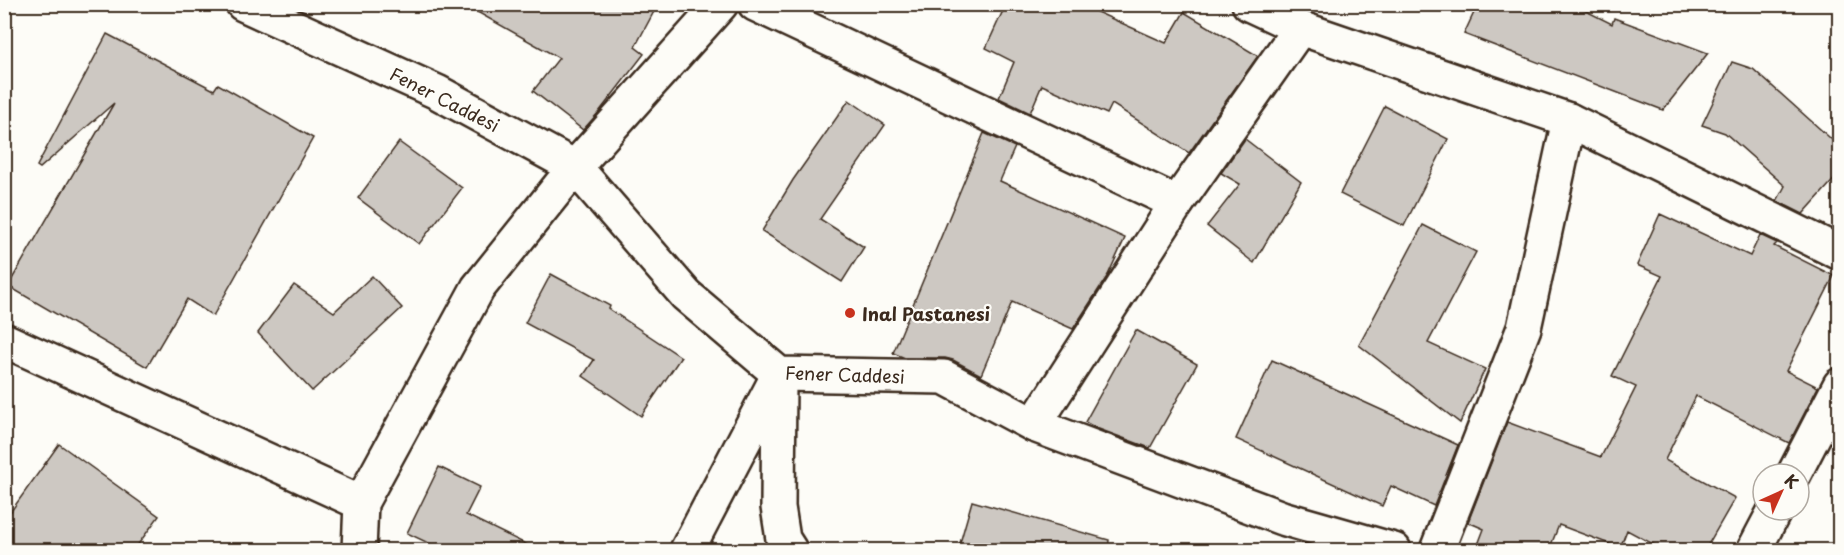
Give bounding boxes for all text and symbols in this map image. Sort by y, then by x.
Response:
street label: Fener Caddesi [385,60,505,138]
place label: Inal Pastanesi [862,300,990,327]
marker: Inal Pastanesi [843,306,857,320]
street label: Fener Caddesi [785,358,905,390]
north arrow [1751,462,1811,522]
text: K [1780,468,1805,494]

